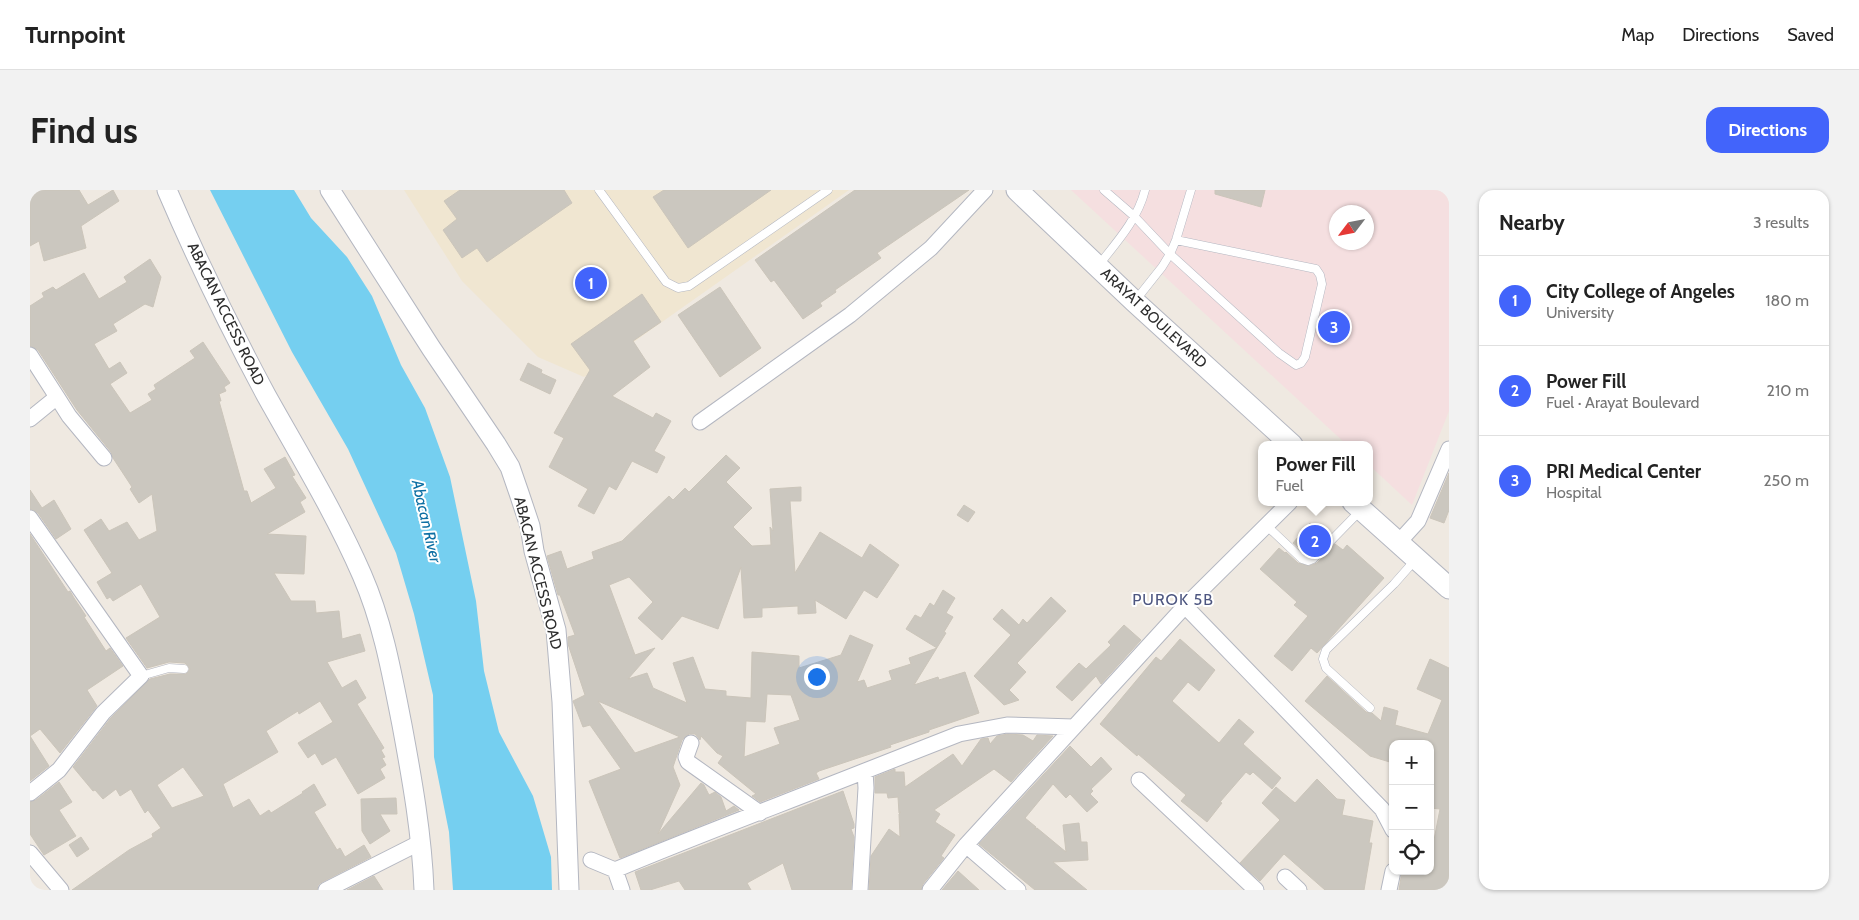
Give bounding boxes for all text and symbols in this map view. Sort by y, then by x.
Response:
text: Turnpoint [25,20,125,49]
text: Map [1621,24,1654,46]
text: Directions [1682,24,1759,46]
text: Saved [1787,24,1834,46]
button: Directions [1706,107,1829,153]
text: Find us [30,109,138,152]
north arrow [1329,205,1374,250]
text: Nearby [1499,210,1565,235]
text: 3 results [1753,213,1809,232]
street label: ABACAN ACCESS ROAD [184,240,269,388]
pin: 1 [575,264,607,302]
street label: ARAYAT BOULEVARD [1097,264,1211,372]
text: City College of Angeles [1546,280,1735,303]
text: 1 [1512,291,1518,310]
text: 180 m [1765,291,1809,310]
text: University [1546,303,1614,322]
pin: 3 [1318,308,1350,346]
text: Power Fill [1546,370,1626,393]
text: 2 [1511,381,1519,400]
text: 210 m [1767,381,1809,400]
text: Fuel · Arayat Boulevard [1546,393,1700,412]
popup [1258,441,1373,506]
text: Power Fill [1275,453,1356,476]
text: PRI Medical Center [1546,460,1701,483]
text: 3 [1511,471,1519,490]
text: 250 m [1763,471,1809,490]
text: Fuel [1275,476,1304,495]
water label: Abacan River [408,477,445,565]
text: Hospital [1546,483,1602,502]
street label: ABACAN ACCESS ROAD [510,495,566,651]
pin: 2 [1299,522,1331,560]
district label: PUROK 5B [1132,590,1214,609]
your location [804,664,830,690]
map controls [1389,740,1434,875]
button: + [1389,740,1434,785]
button: − [1389,785,1434,830]
button: locate [1389,830,1434,875]

